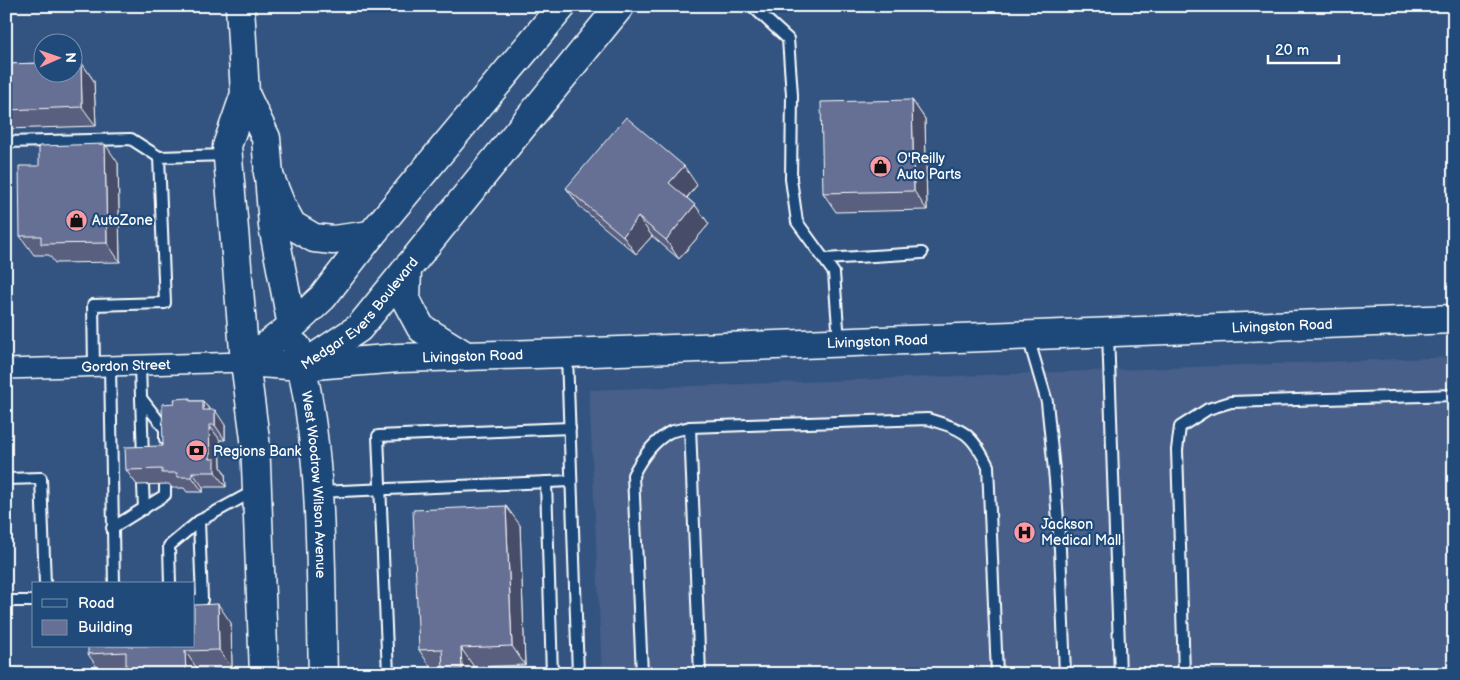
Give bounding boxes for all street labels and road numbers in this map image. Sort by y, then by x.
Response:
street label: Medgar Evers Boulevard [298,254,422,373]
street label: Livingston Road [1231,315,1333,336]
street label: Livingston Road [826,331,928,352]
street label: Livingston Road [422,346,523,366]
street label: Gordon Street [81,356,171,375]
street label: West Woodrow Wilson Avenue [298,389,330,578]

